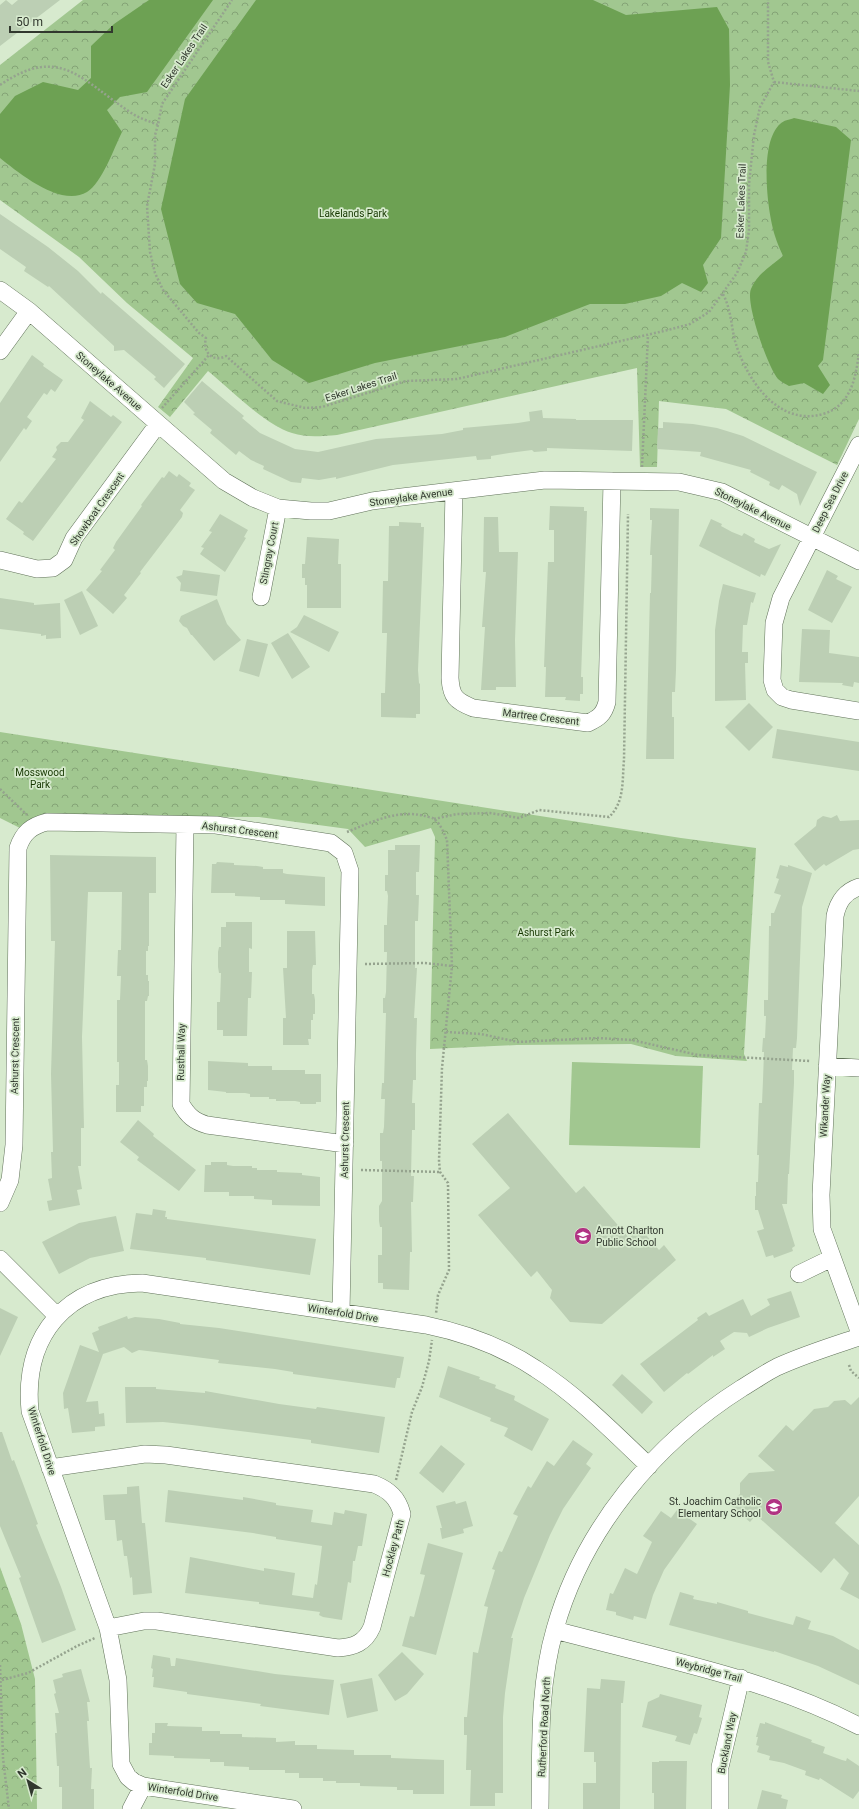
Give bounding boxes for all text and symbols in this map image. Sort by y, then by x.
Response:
scale bar [10,8,112,34]
text: 50 m [16,15,43,29]
street label: Esker Lakes Trail [159,22,209,90]
street label: Esker Lakes Trail [734,164,748,238]
park label: Lakelands Park [319,208,388,219]
street label: Stoneylake Avenue [74,349,144,413]
street label: Esker Lakes Trail [324,370,398,404]
street label: Showboat Crescent [68,470,126,548]
street label: Deep Sea Drive [810,470,850,534]
street label: Stoneylake Avenue [369,486,453,508]
street label: Stoneylake Avenue [713,486,793,532]
street label: Stingray Court [258,521,280,585]
street label: Martree Crescent [502,707,580,727]
park label: Mosswood Park [15,767,65,790]
street label: Ashurst Crescent [201,820,279,840]
park label: Ashurst Park [517,927,576,938]
street label: Ashurst Crescent [9,1018,21,1094]
street label: Rusthall Way [175,1023,187,1081]
street label: Wikander Way [818,1074,832,1138]
street label: Ashurst Crescent [339,1102,351,1178]
place label: Arnott Charlton Public School [596,1225,664,1248]
school or university icon: Arnott Charlton Public School [573,1226,593,1246]
street label: Winterfold Drive [307,1302,379,1324]
street label: Winterfold Drive [26,1406,58,1476]
place label: St. Joachim Catholic Elementary School [669,1496,761,1519]
school or university icon: St. Joachim Catholic Elementary School [764,1497,784,1517]
street label: Hockley Path [380,1518,406,1578]
street label: Weybridge Trail [675,1656,743,1684]
street label: Rutherford Road North [536,1677,552,1777]
street label: Buckland Way [716,1711,738,1775]
north arrow [8,1761,48,1801]
text: N [15,1766,29,1781]
street label: Winterfold Drive [147,1781,219,1803]

